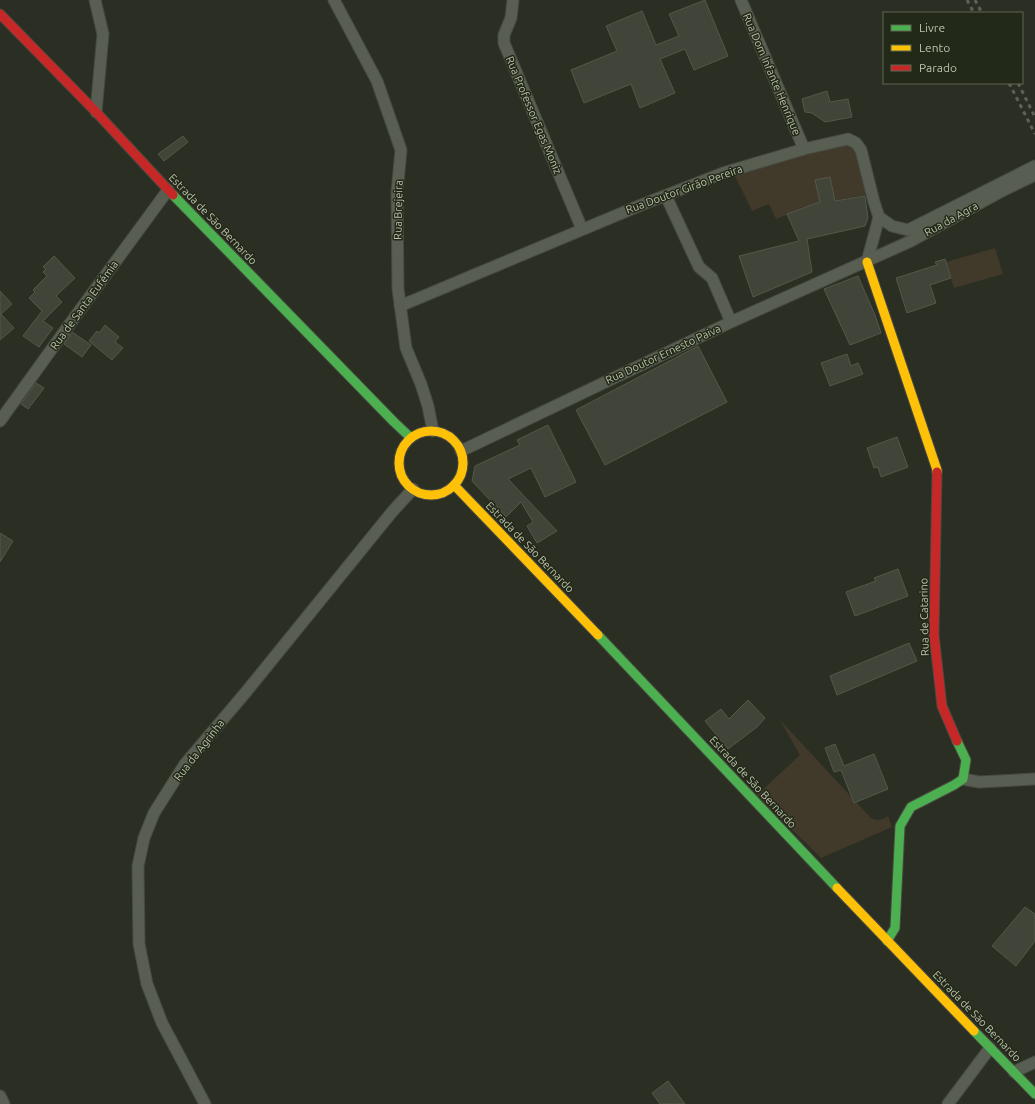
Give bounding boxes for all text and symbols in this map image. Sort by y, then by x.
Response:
street label: Rua Dom Infante Henrique [741,11,803,137]
legend [883,12,1023,84]
text: Livre [919,21,945,34]
text: Lento [919,41,950,54]
street label: Rua Professor Egas Moniz [504,54,564,176]
text: Parado [919,61,957,74]
street label: Rua Doutor Girão Pereira [624,162,744,216]
street label: Estrada de São Bernardo [167,171,259,267]
street label: Rua Brejeira [391,180,405,240]
street label: Rua da Agra [922,199,980,239]
street label: Rua de Santa Eufémia [48,258,120,352]
street label: Rua Doutor Ernesto Paiva [603,322,723,386]
street label: Estrada de São Bernardo [484,499,576,595]
street label: Rua de Catarino [917,578,931,656]
street label: Rua da Agrinha [171,717,227,783]
street label: Estrada de São Bernardo [707,734,799,830]
street label: Estrada de São Bernardo [931,968,1023,1064]

